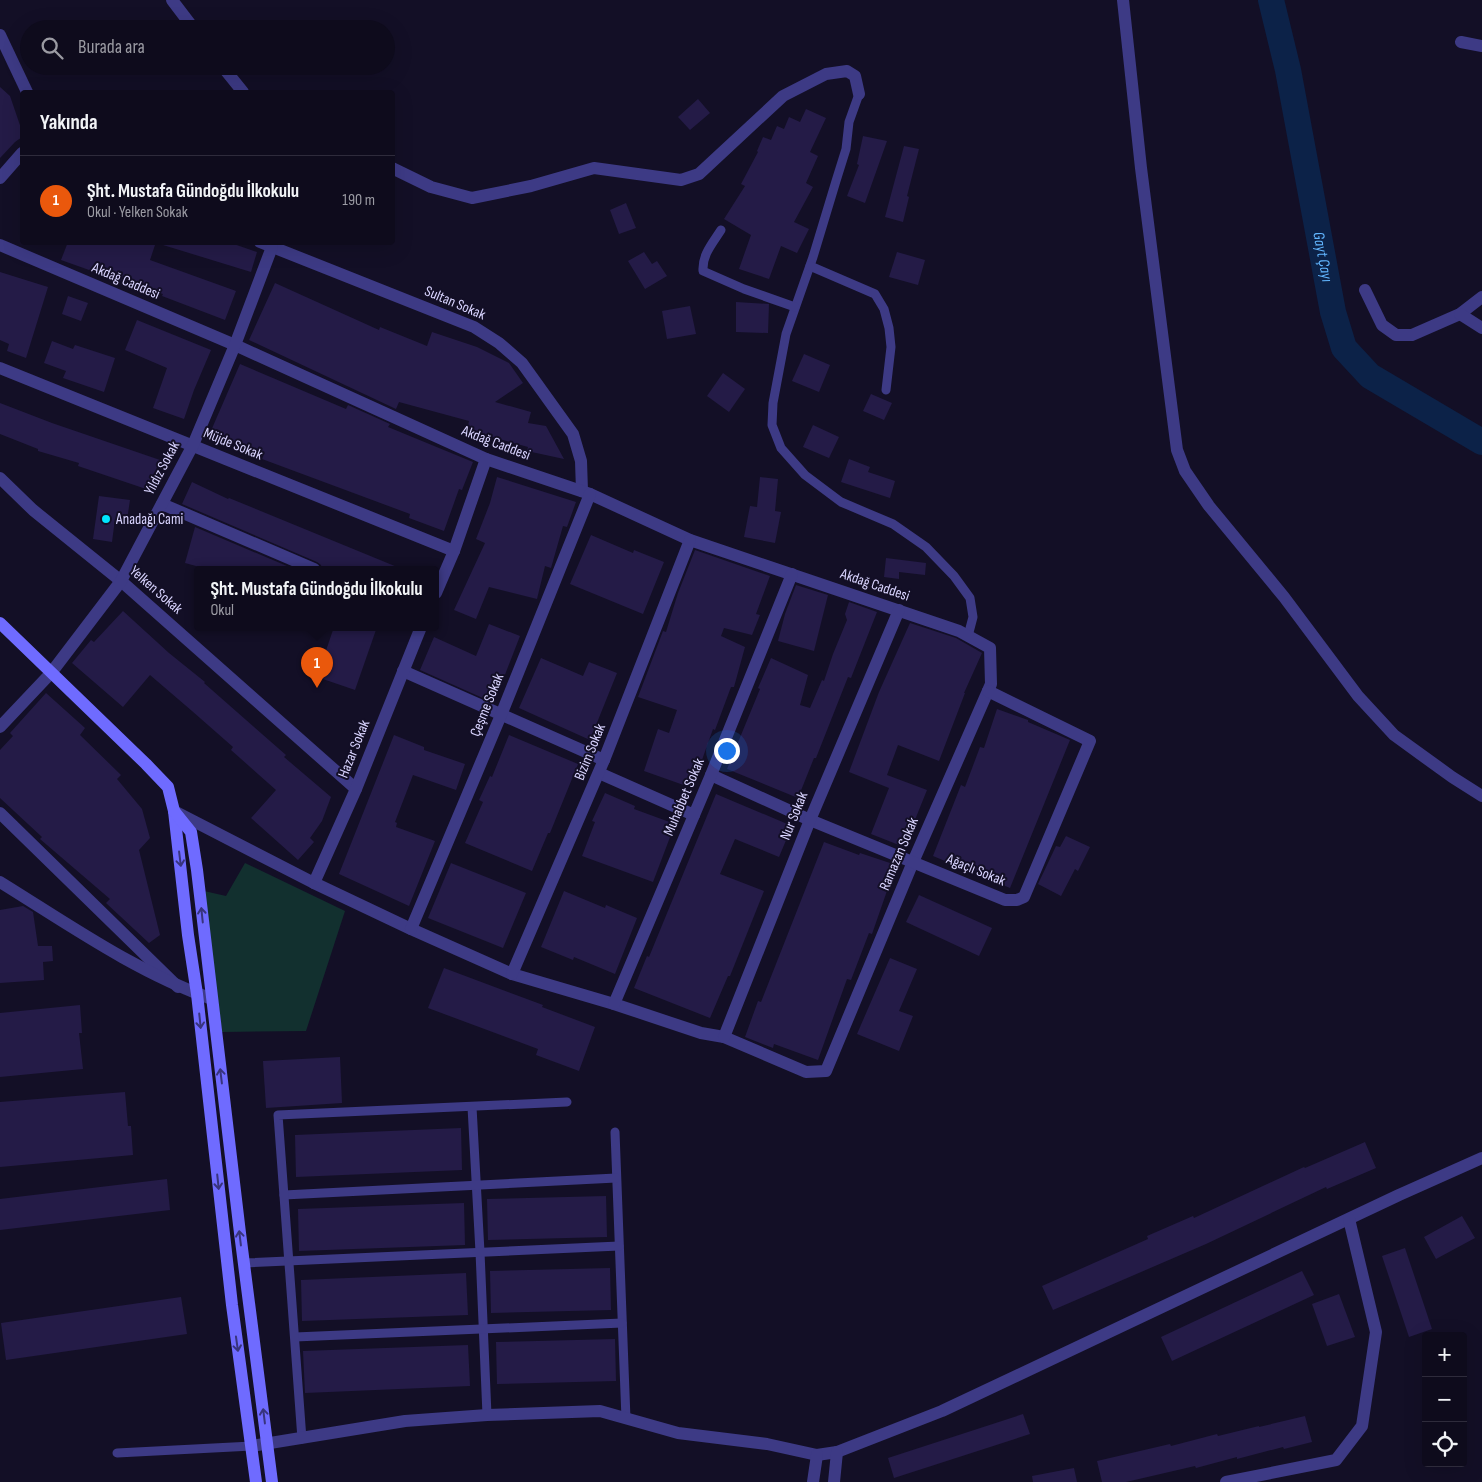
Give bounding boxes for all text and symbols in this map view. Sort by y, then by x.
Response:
search box [20,20,395,75]
icon: search [38,34,66,62]
text: Burada ara [78,36,145,59]
text: Yakında [40,110,97,135]
text: Şht. Mustafa Gündoğdu İlkokulu [87,180,299,203]
text: 1 [53,191,59,210]
text: 190 m [342,191,375,210]
text: Okul · Yelken Sokak [87,203,188,222]
water label: Gayt Çayı [1309,230,1337,284]
street label: Akdağ Caddesi [88,258,163,304]
street label: Sultan Sokak [422,282,489,324]
street label: Akdağ Caddesi [458,421,533,465]
street label: Müjde Sokak [201,423,266,465]
street label: Yıldız Sokak [140,438,184,498]
place label: Anadağı Cami [115,510,184,529]
marker: Anadağı Cami [100,513,112,525]
street label: Yelken Sokak [125,562,187,619]
street label: Akdağ Caddesi [837,564,912,606]
popup [194,566,439,631]
text: Şht. Mustafa Gündoğdu İlkokulu [210,578,423,601]
text: Okul [210,601,234,620]
pin: 1 [301,647,333,688]
street label: Çeşme Sokak [466,670,508,739]
street label: Hazar Sokak [334,717,374,781]
street label: Bizim Sokak [570,721,610,783]
your location [714,738,740,764]
street label: Muhabbet Sokak [659,755,709,839]
street label: Nur Sokak [776,789,812,843]
street label: Ramazan Sokak [875,814,923,894]
street label: Ağaçlı Sokak [943,849,1009,891]
one-way arrow [175,851,185,867]
one-way arrow [197,907,207,923]
one-way arrow [195,1012,205,1028]
one-way arrow [216,1069,226,1085]
one-way arrow [213,1174,223,1190]
one-way arrow [235,1230,245,1246]
map controls [1422,1332,1467,1467]
button: + [1422,1332,1467,1377]
one-way arrow [232,1335,242,1351]
button: − [1422,1377,1467,1422]
one-way arrow [259,1409,269,1425]
button: locate [1422,1422,1467,1467]

